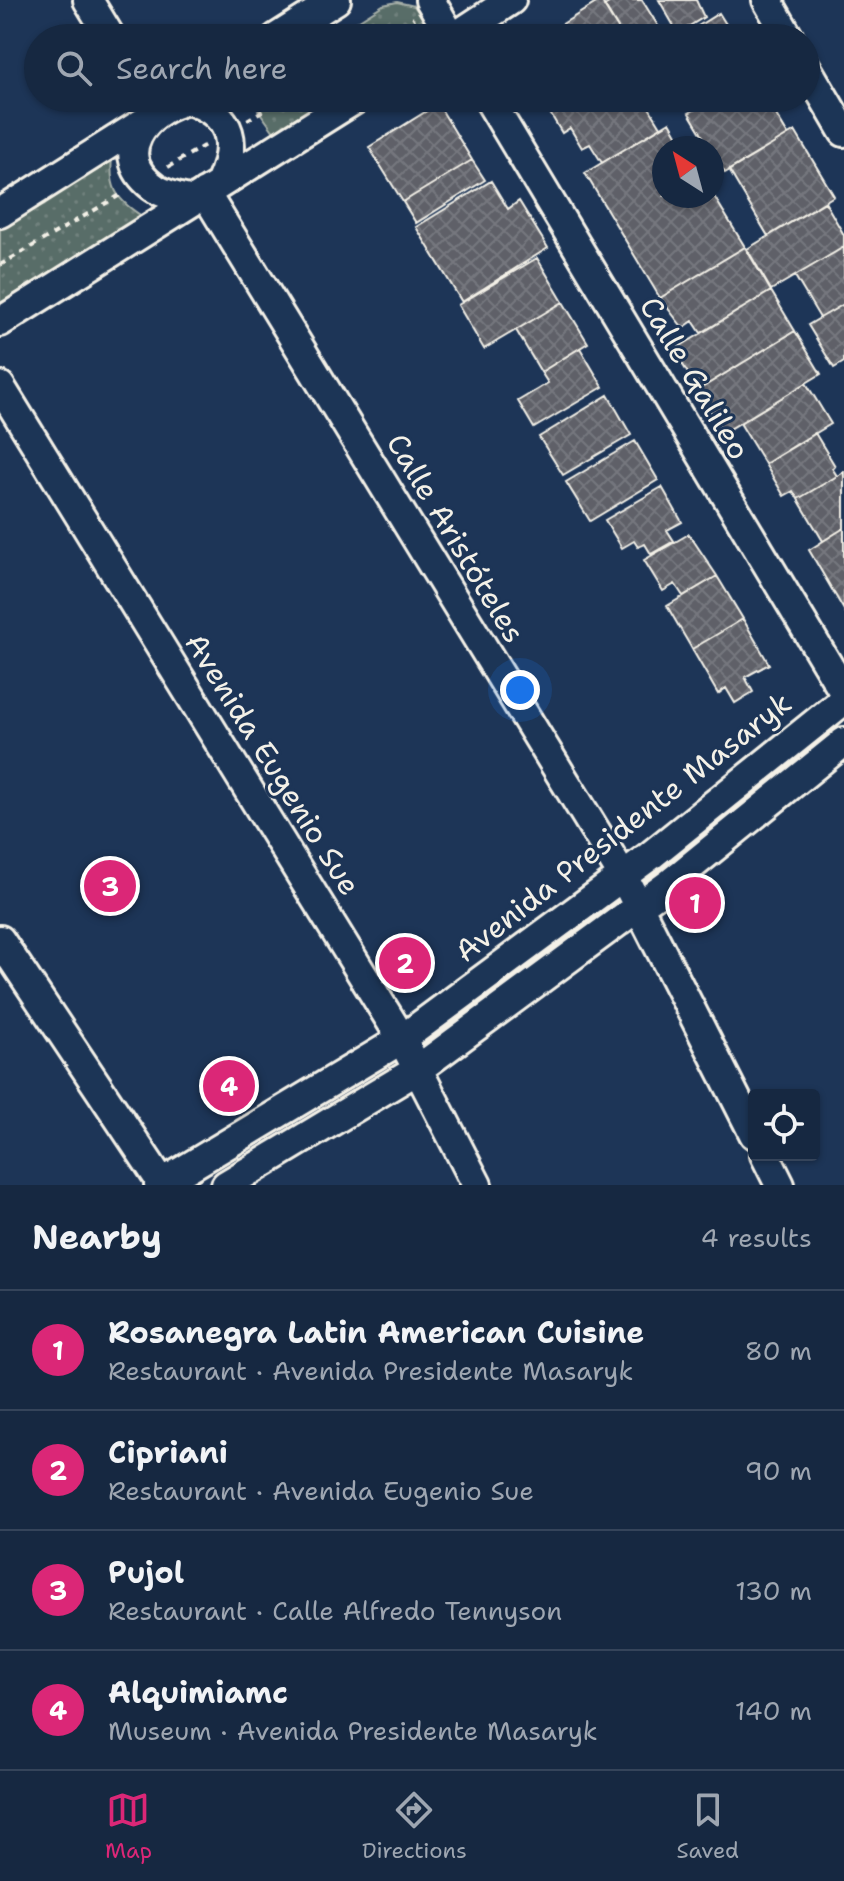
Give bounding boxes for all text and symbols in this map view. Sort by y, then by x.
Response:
search box [24,24,820,112]
icon: search [52,46,96,90]
text: Search here [116,48,287,89]
north arrow [652,136,724,208]
street label: Calle Galileo [630,289,760,467]
street label: Calle Aristóteles [377,426,535,650]
street label: Avenida Eugenio Sue [176,625,370,903]
your location [500,670,540,710]
street label: Avenida Presidente Masaryk [446,683,800,971]
pin: 3 [84,856,136,916]
pin: 1 [669,873,721,933]
pin: 2 [379,933,431,993]
pin: 4 [203,1056,255,1116]
map controls [748,1089,820,1161]
button: locate [748,1089,820,1161]
text: Nearby [32,1214,162,1260]
text: 4 results [700,1220,812,1255]
text: Rosanegra Latin American Cuisine [108,1312,644,1353]
text: 1 [52,1333,64,1368]
text: 80 m [745,1333,812,1368]
text: Restaurant · Avenida Presidente Masaryk [108,1353,633,1388]
text: Cipriani [108,1432,228,1473]
text: 2 [49,1453,67,1488]
text: 90 m [745,1453,812,1488]
text: Restaurant · Avenida Eugenio Sue [108,1473,534,1508]
text: Pujol [108,1552,184,1593]
text: 3 [49,1573,67,1608]
text: 130 m [735,1573,812,1608]
text: Restaurant · Calle Alfredo Tennyson [108,1593,562,1628]
text: Alquimiamc [108,1672,288,1713]
text: 4 [49,1693,67,1728]
text: 140 m [735,1693,812,1728]
text: Museum · Avenida Presidente Masaryk [108,1713,598,1748]
tab: Map [105,1788,152,1865]
tab: Directions [362,1788,467,1865]
tab: Saved [677,1788,739,1865]

